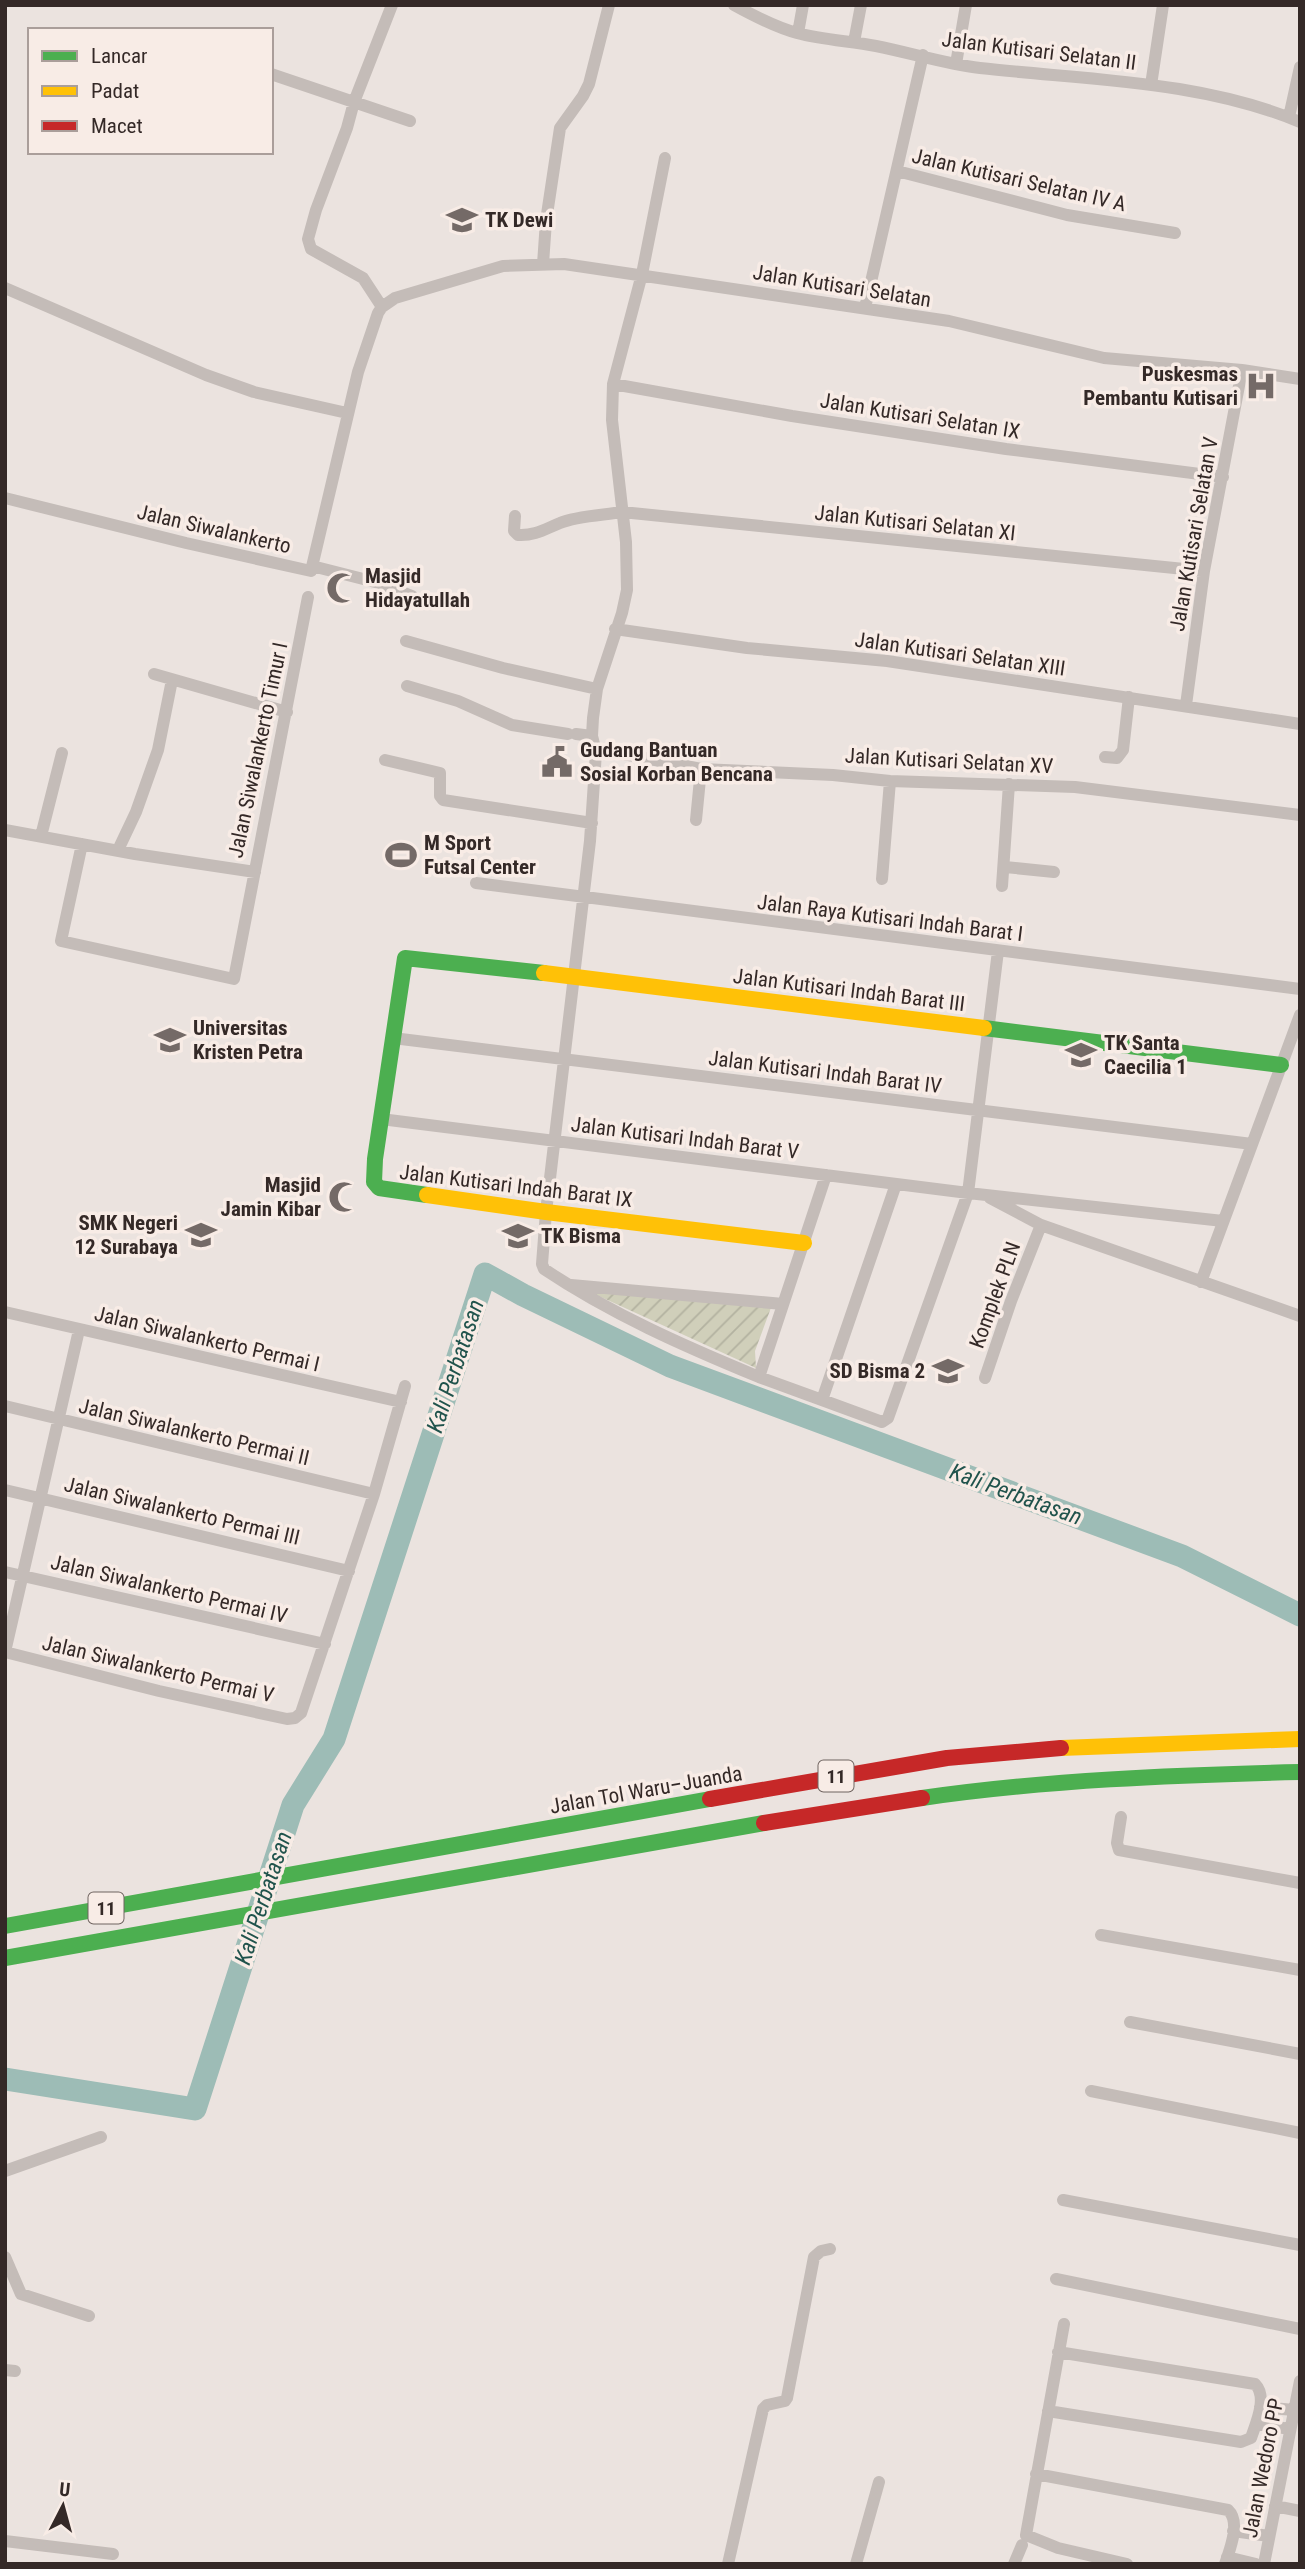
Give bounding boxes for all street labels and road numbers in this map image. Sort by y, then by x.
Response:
street label: Jalan Kutisari Selatan II [940,27,1138,75]
street label: Jalan Kutisari Selatan IV A [910,144,1128,216]
street label: Jalan Kutisari Selatan [751,260,933,312]
street label: Jalan Kutisari Selatan IX [818,388,1022,444]
street label: Jalan Kutisari Selatan V [1165,435,1223,633]
street label: Jalan Siwalankerto [135,500,293,558]
street label: Jalan Kutisari Selatan XI [813,501,1017,545]
street label: Jalan Kutisari Selatan XIII [853,627,1067,681]
street label: Jalan Siwalankerto Timur I [223,640,293,860]
street label: Jalan Kutisari Selatan XV [844,744,1054,778]
street label: Jalan Raya Kutisari Indah Barat I [756,890,1024,946]
street label: Jalan Kutisari Indah Barat III [732,964,966,1016]
street label: Jalan Kutisari Indah Barat IV [707,1046,943,1098]
street label: Jalan Kutisari Indah Barat V [570,1112,801,1164]
street label: Jalan Kutisari Indah Barat IX [398,1160,634,1212]
street label: Komplek PLN [965,1239,1025,1351]
street label: Jalan Siwalankerto Permai I [92,1301,322,1377]
street label: Jalan Siwalankerto Permai II [76,1394,312,1470]
street label: Jalan Siwalankerto Permai III [62,1472,302,1550]
street label: Jalan Siwalankerto Permai IV [48,1550,290,1628]
street label: Jalan Siwalankerto Permai V [40,1631,276,1707]
road number: 11 [818,1760,854,1792]
street label: Jalan Tol Waru–Juanda [548,1761,744,1819]
road number: 11 [88,1892,124,1924]
street label: Jalan Wedoro PP [1238,2396,1288,2540]

